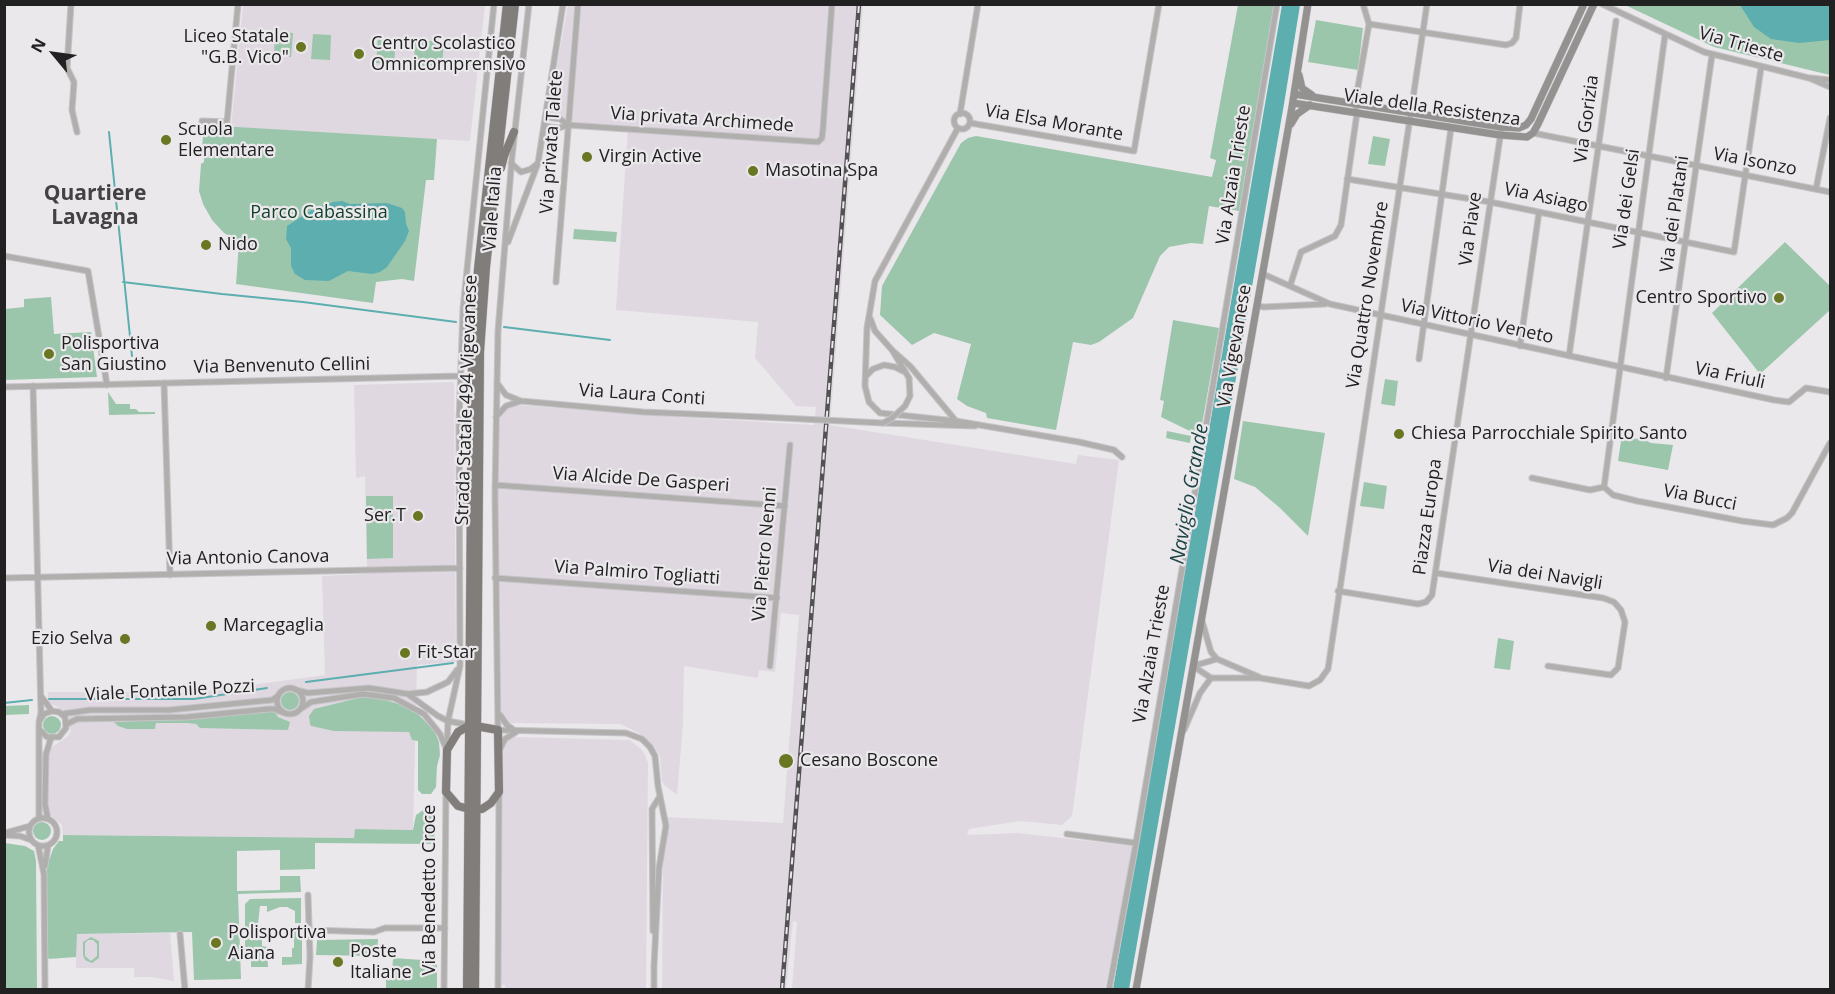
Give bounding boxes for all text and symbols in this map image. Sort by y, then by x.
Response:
street label: Via Trieste [1696,23,1786,67]
north arrow [24,24,84,84]
place label: Liceo Statale "G.B. Vico" [183,26,289,68]
place label: Centro Scolastico Omnicomprensivo [371,33,526,76]
text: N [25,34,51,56]
marker: Liceo Statale "G.B. Vico" [294,40,308,54]
marker: Centro Scolastico Omnicomprensivo [352,47,366,61]
street label: Via privata Talete [536,69,568,215]
street label: Via Gorizia [1570,74,1604,164]
street label: Viale della Resistenza [1342,85,1522,131]
street label: Via Elsa Morante [983,100,1125,146]
street label: Via privata Archimede [610,103,794,137]
street label: Via Alzaia Trieste [1212,104,1256,246]
place label: Scuola Elementare [178,119,274,162]
marker: Scuola Elementare [159,133,173,147]
street label: Via Isonzo [1711,143,1799,181]
place label: Virgin Active [599,146,702,168]
street label: Via dei Gelsi [1609,147,1645,251]
marker: Virgin Active [580,150,594,164]
street label: Via dei Platani [1656,154,1694,274]
place label: Masotina Spa [765,160,878,182]
marker: Masotina Spa [746,164,760,178]
street label: Viale Italia [479,166,507,252]
street label: Via Asiago [1502,179,1590,217]
district label: Quartiere Lavagna [44,181,146,231]
street label: Via Piave [1455,191,1487,267]
street label: Via Quattro Novembre [1343,200,1393,390]
park label: Parco Cabassina [250,202,388,224]
place label: Nido [218,234,258,256]
marker: Nido [199,238,213,252]
street label: Strada Statale 494 Vigevanese [452,274,482,526]
street label: Via Vigevanese [1214,283,1256,409]
place label: Centro Sportivo [1635,287,1767,309]
marker: Centro Sportivo [1772,291,1786,305]
street label: Via Vittorio Veneto [1399,295,1555,349]
place label: Polisportiva San Giustino [61,333,167,376]
marker: Polisportiva San Giustino [42,347,56,361]
street label: Via Benvenuto Cellini [194,354,370,378]
street label: Via Friuli [1693,358,1767,394]
street label: Via Laura Conti [578,380,706,410]
water label: Naviglio Grande [1166,422,1214,566]
place label: Chiesa Parrocchiale Spirito Santo [1411,423,1687,445]
marker: Chiesa Parrocchiale Spirito Santo [1392,427,1406,441]
street label: Piazza Europa [1409,457,1447,577]
street label: Via Alcide De Gasperi [552,463,730,497]
street label: Via Bucci [1661,480,1739,516]
street label: Via Pietro Nenni [748,486,782,622]
place label: Ser.T [364,505,406,527]
marker: Ser.T [411,509,425,523]
street label: Via Antonio Canova [166,546,330,570]
street label: Via dei Navigli [1486,555,1604,595]
street label: Via Palmiro Togliatti [553,556,721,590]
street label: Via Alzaia Trieste [1129,583,1175,725]
place label: Marcegaglia [223,615,324,637]
marker: Marcegaglia [204,619,218,633]
place label: Ezio Selva [31,628,113,650]
marker: Ezio Selva [118,632,132,646]
place label: Fit-Star [417,642,477,664]
marker: Fit-Star [398,646,412,660]
street label: Viale Fontanile Pozzi [84,676,256,706]
place label: Cesano Boscone [800,750,938,772]
marker: Cesano Boscone [777,752,795,770]
street label: Via Benedetto Croce [419,805,441,975]
place label: Polisportiva Aiana [228,922,326,964]
marker: Polisportiva Aiana [209,936,223,950]
place label: Poste Italiane [350,941,412,984]
marker: Poste Italiane [331,955,345,969]

